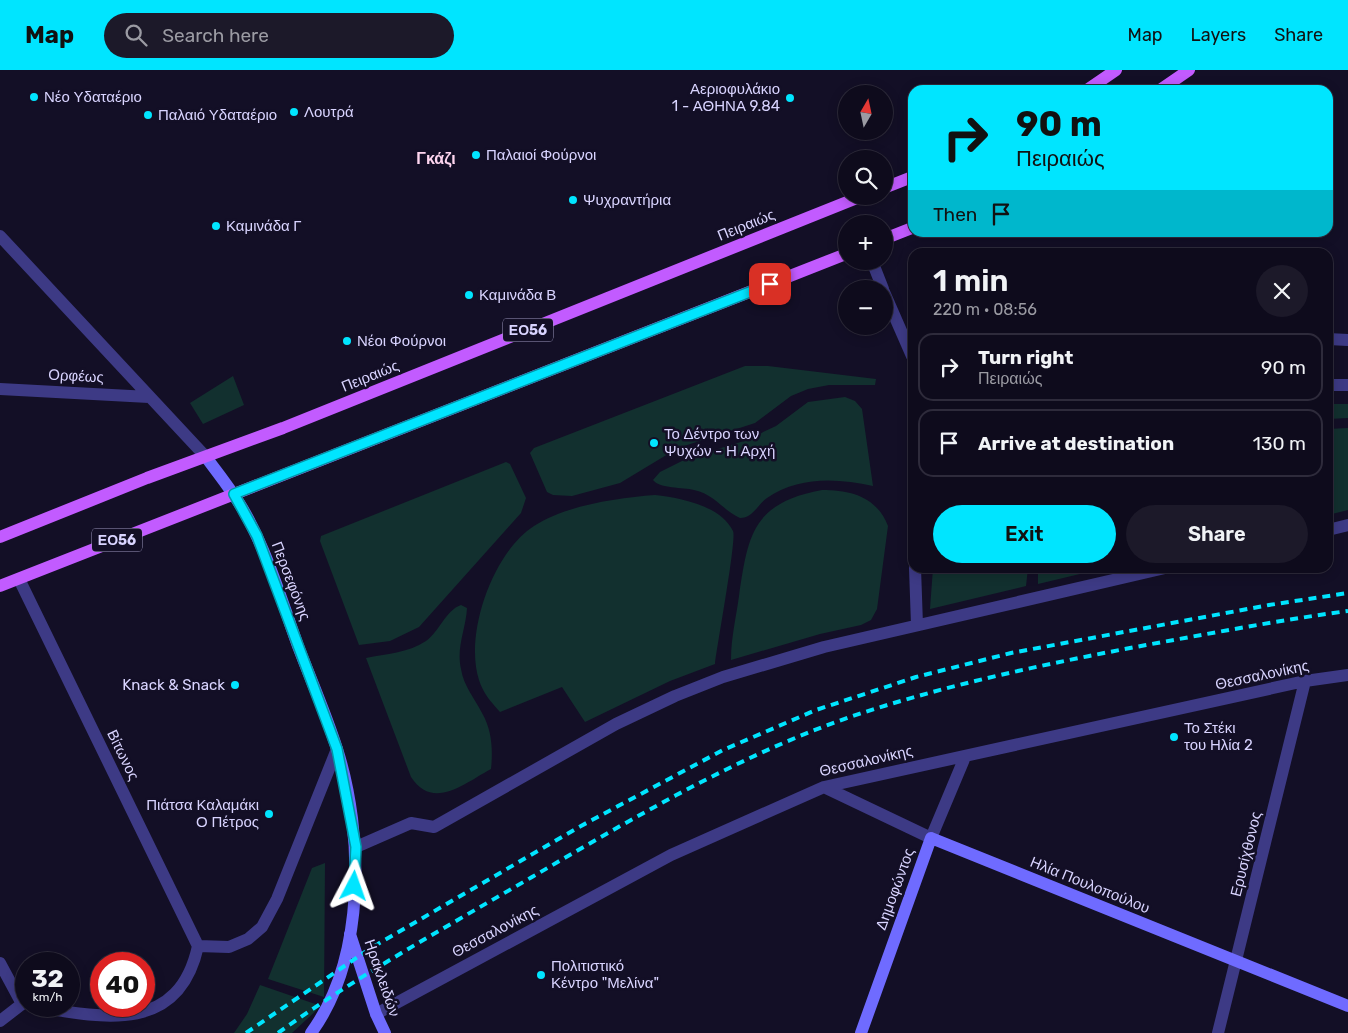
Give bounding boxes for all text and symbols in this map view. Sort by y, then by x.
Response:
search box [104,13,454,58]
text: Map [25,21,74,49]
icon: search [122,21,150,49]
text: Search here [162,24,269,47]
text: Map [1128,24,1163,46]
text: Layers [1191,24,1246,46]
text: Share [1274,24,1323,46]
place label: Αεριοφυλάκιο 1 - ΑΘΗΝΑ 9.84 [672,80,780,115]
north arrow [838,85,892,140]
map controls [838,85,893,335]
place label: Νέο Υδαταέριο [44,88,142,106]
marker: Νέο Υδαταέριο [28,91,40,103]
marker: Αεριοφυλάκιο 1 - ΑΘΗΝΑ 9.84 [784,92,796,104]
place label: Λουτρά [304,103,354,121]
text: 90 m [1016,103,1102,145]
icon: right [933,105,998,170]
place label: Παλαιό Υδαταέριο [158,106,277,124]
marker: Λουτρά [288,106,300,118]
marker: Παλαιό Υδαταέριο [142,109,154,121]
text: Πειραιώς [1016,145,1104,172]
place label: Παλαιοί Φούρνοι [486,146,596,164]
district label: Γκάζι [416,149,456,168]
marker: Παλαιοί Φούρνοι [470,149,482,161]
button: search [838,150,893,205]
place label: Ψυχραντήρια [583,191,671,209]
marker: Ψυχραντήρια [567,194,579,206]
icon: arrive [987,200,1015,228]
text: Then [933,203,977,226]
street label: Πειραιώς [715,205,777,245]
button: + [838,215,893,270]
place label: Καμινάδα Γ [226,217,302,235]
marker: Καμινάδα Γ [210,220,222,232]
pin [749,263,791,305]
text: 1 min [933,263,1008,299]
button: close [1256,265,1308,317]
icon: arrive [756,270,784,298]
button: − [838,280,893,335]
place label: Καμινάδα Β [479,286,556,304]
marker: Καμινάδα Β [463,289,475,301]
text: 220 m · 08:56 [933,300,1037,319]
road number: ΕΟ56 [503,318,553,342]
place label: Νέοι Φούρνοι [357,332,446,350]
marker: Νέοι Φούρνοι [341,335,353,347]
text: Turn right [978,346,1073,369]
icon: right [935,353,963,381]
street label: Πειραιώς [339,356,401,396]
text: 90 m [1261,356,1306,379]
street label: Ορφέως [48,366,104,386]
text: Πειραιώς [978,369,1042,388]
place label: Το Δέντρο των Ψυχών - Η Αρχή [664,425,775,460]
icon: arrive [935,429,963,457]
text: Arrive at destination [978,432,1174,455]
text: 130 m [1253,432,1306,455]
marker: Το Δέντρο των Ψυχών - Η Αρχή [648,437,660,449]
button: Exit [933,505,1116,563]
button: Share [1126,505,1308,563]
road number: ΕΟ56 [92,528,142,552]
street label: Περσεφόνης [268,539,314,623]
street label: Θεσσαλονίκης [1214,656,1310,694]
place label: Knack & Snack [122,676,225,694]
marker: Knack & Snack [229,679,241,691]
place label: Το Στέκι του Ηλία 2 [1184,719,1253,754]
street label: Βίτωνος [103,727,143,783]
marker: Το Στέκι του Ηλία 2 [1168,731,1180,743]
street label: Θεσσαλονίκης [818,742,914,780]
place label: Πιάτσα Καλαμάκι Ο Πέτρος [146,796,259,831]
marker: Πιάτσα Καλαμάκι Ο Πέτρος [263,808,275,820]
street label: Ερυσίχθονος [1227,810,1265,898]
street label: Δημοφώντος [872,846,918,932]
street label: Ηλία Πουλοπούλου [1028,853,1152,917]
position arrow [327,859,379,911]
street label: Θεσσαλονίκης [449,901,541,961]
street label: Ηρακλειδών [360,937,404,1019]
speed limit sign: 40 [90,952,155,1017]
place label: Πολιτιστικό Κέντρο "Μελίνα" [551,957,659,992]
text: 32 [31,964,64,993]
marker: Πολιτιστικό Κέντρο "Μελίνα" [535,969,547,981]
text: km/h [33,990,62,1004]

